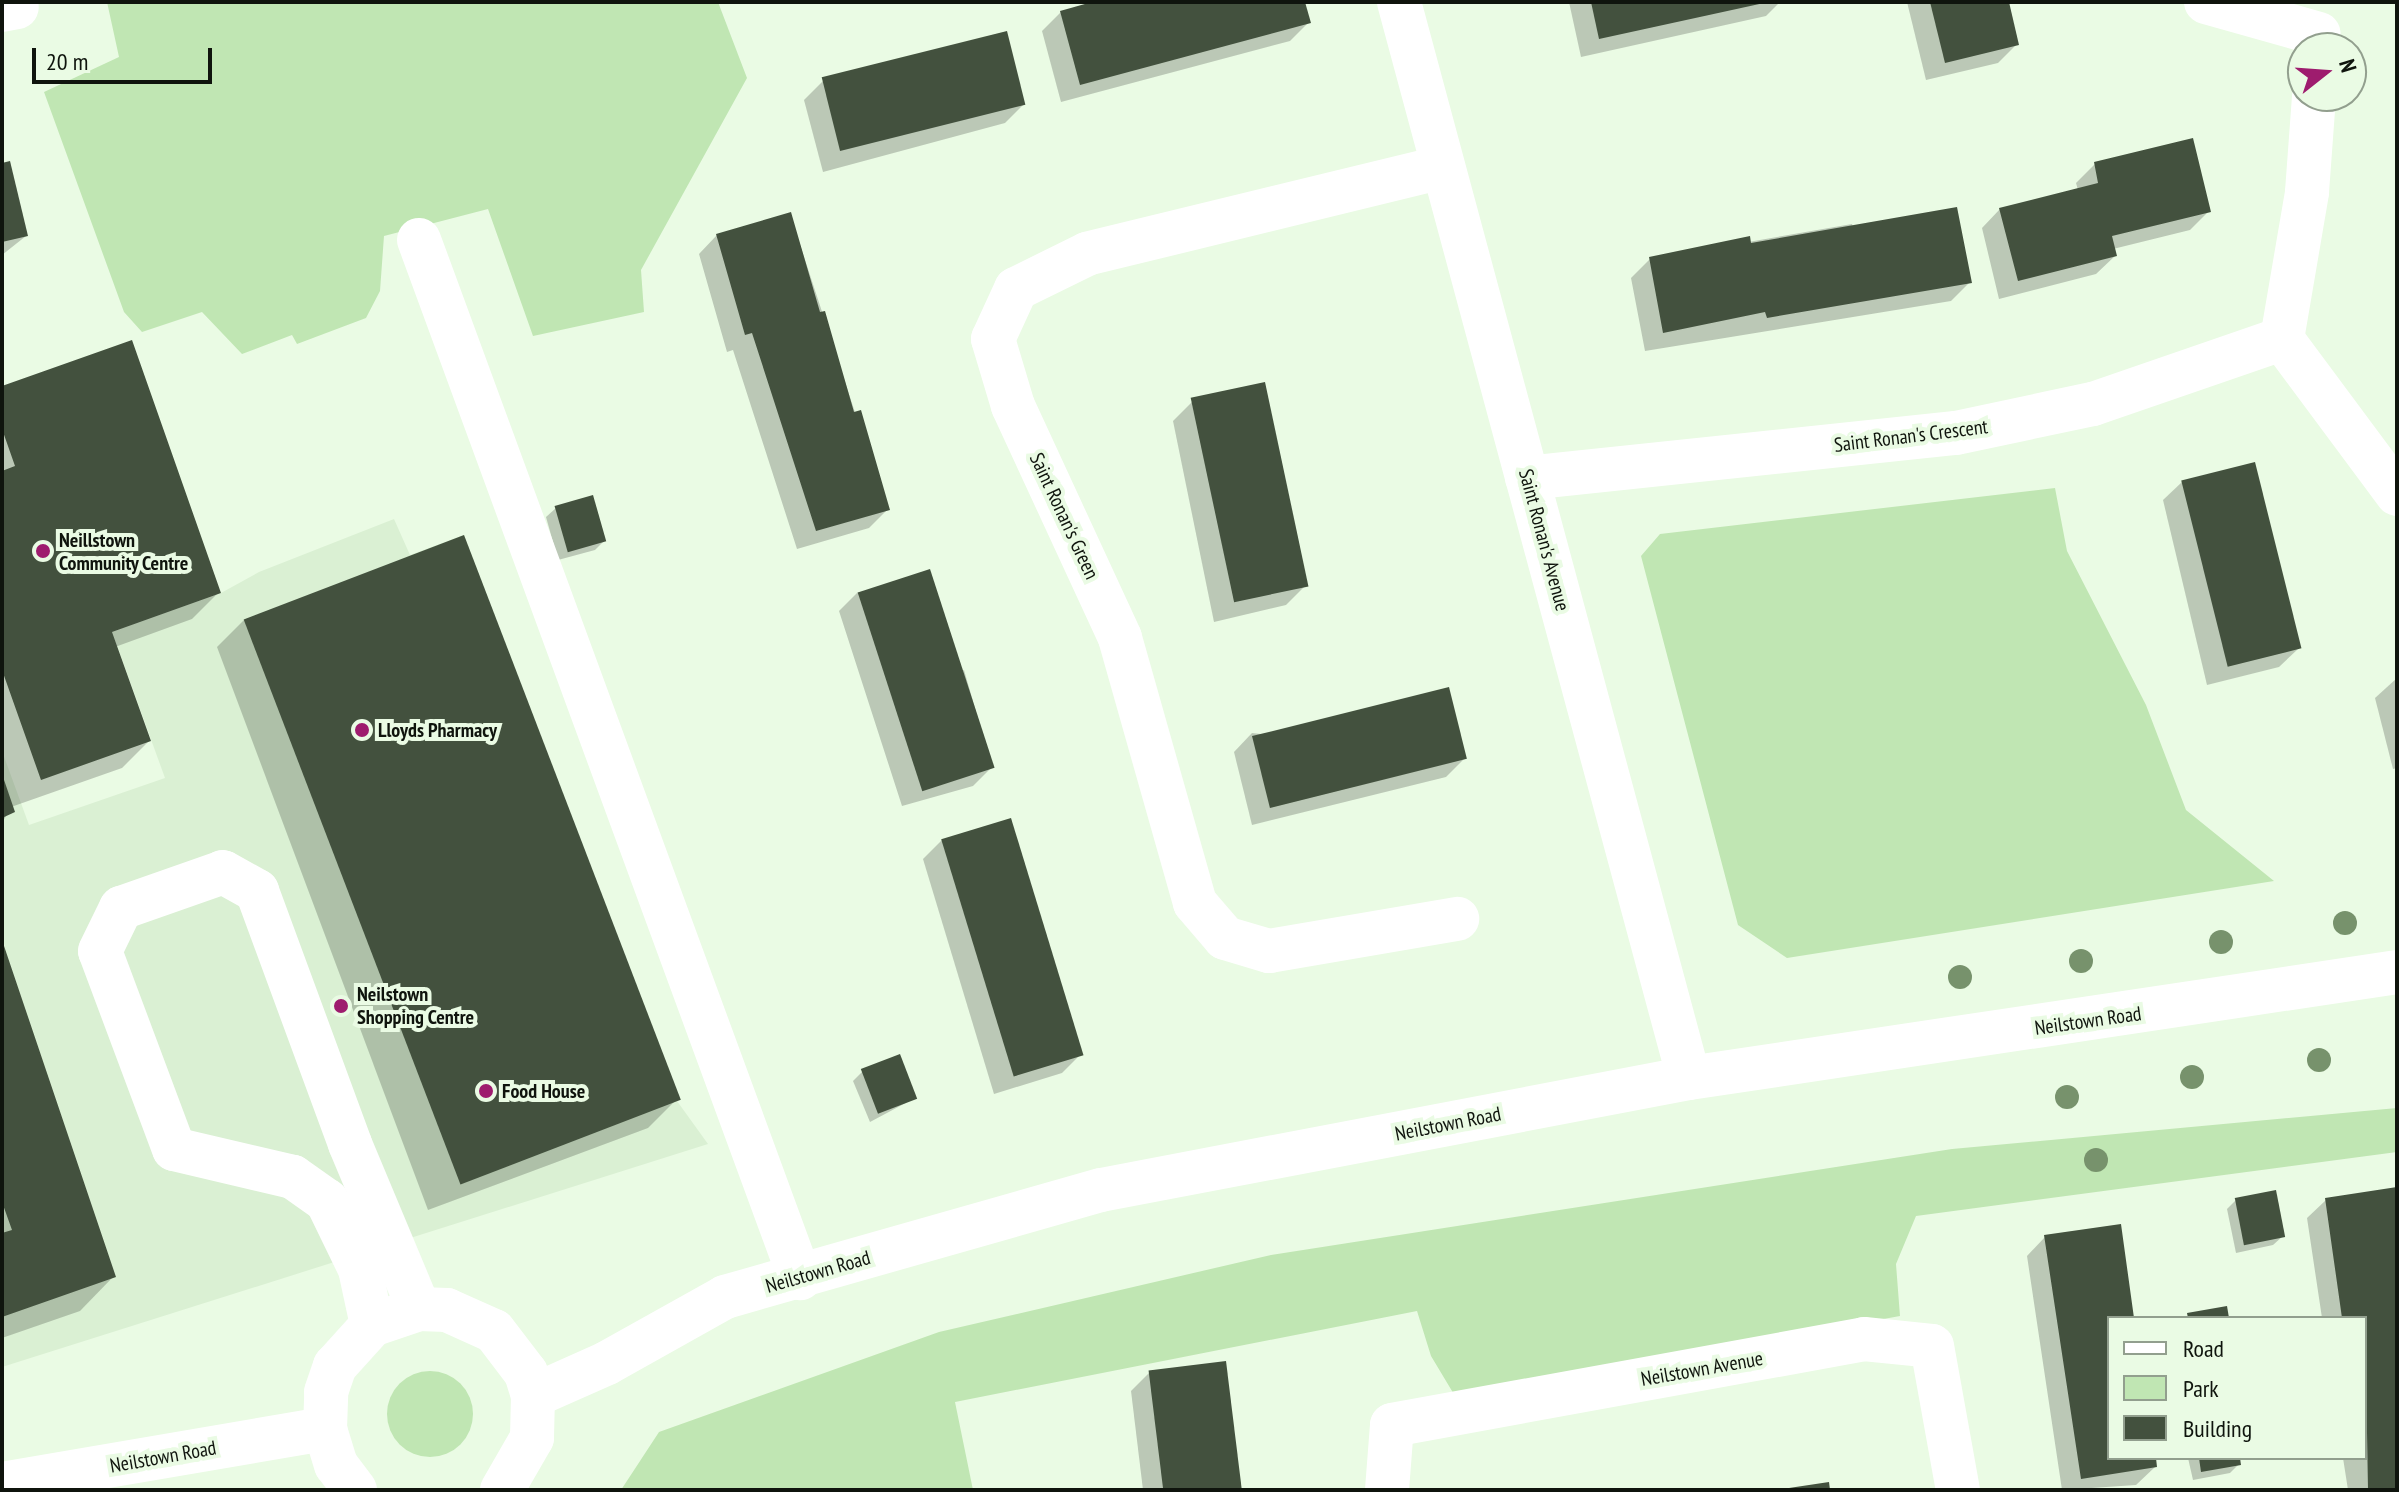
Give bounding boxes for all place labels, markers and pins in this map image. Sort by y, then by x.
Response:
place label: Neillstown Community Centre [59,528,189,575]
marker: Neillstown Community Centre [34,542,52,560]
place label: Lloyds Pharmacy [378,718,497,742]
marker: Lloyds Pharmacy [353,721,371,739]
place label: Neilstown Shopping Centre [357,982,474,1029]
marker: Neilstown Shopping Centre [332,997,350,1015]
place label: Food House [502,1079,585,1103]
marker: Food House [477,1082,495,1100]

